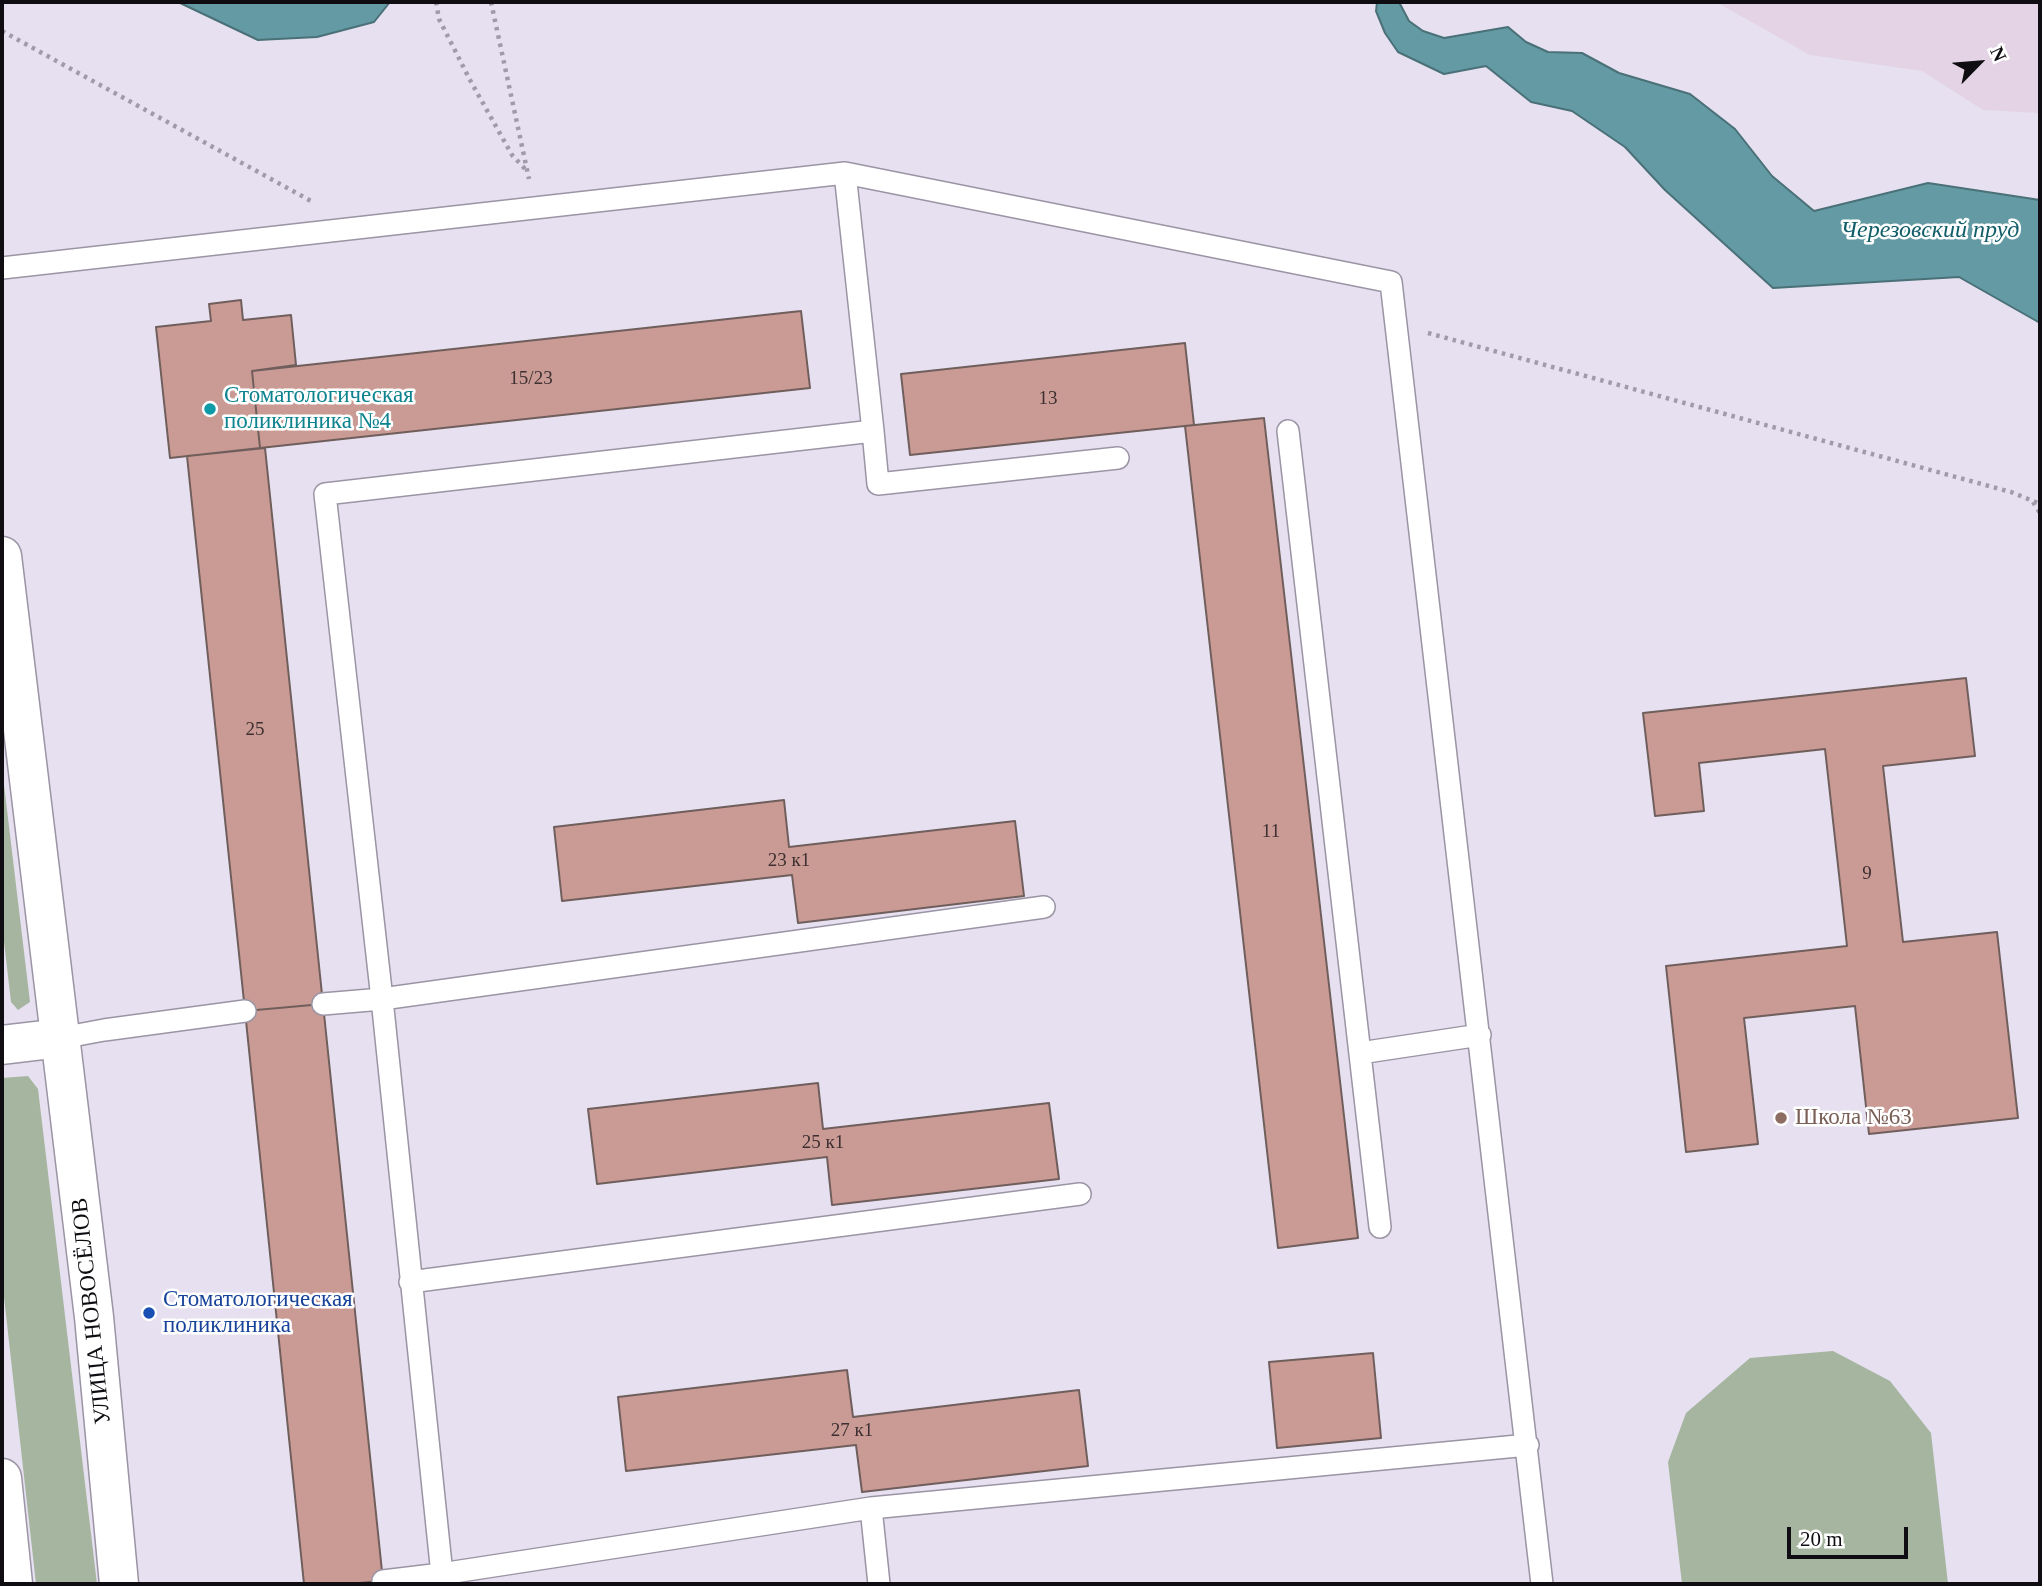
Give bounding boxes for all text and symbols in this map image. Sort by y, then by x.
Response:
north arrow [1944,28,2014,98]
text: N [1986,43,2011,65]
water label: Черезовский пруд [1841,217,2019,245]
house number: 15/23 [509,368,553,390]
place label: Стоматологическая поликлиника №4 [224,382,414,436]
house number: 13 [1038,388,1058,410]
marker: Стоматологическая поликлиника №4 [202,401,218,417]
house number: 25 [246,719,264,741]
house number: 11 [1262,821,1280,843]
house number: 23 к1 [768,850,810,872]
house number: 9 [1862,863,1872,885]
place label: Школа №63 [1795,1104,1912,1132]
marker: Школа №63 [1773,1110,1789,1126]
house number: 25 к1 [802,1132,844,1154]
street label: УЛИЦА НОВОСЁЛОВ [66,1197,118,1425]
place label: Стоматологическая поликлиника [163,1286,353,1340]
marker: Стоматологическая поликлиника [141,1305,157,1321]
house number: 27 к1 [831,1420,873,1442]
scale bar [1790,1512,1911,1556]
text: 20 m [1800,1527,1843,1551]

